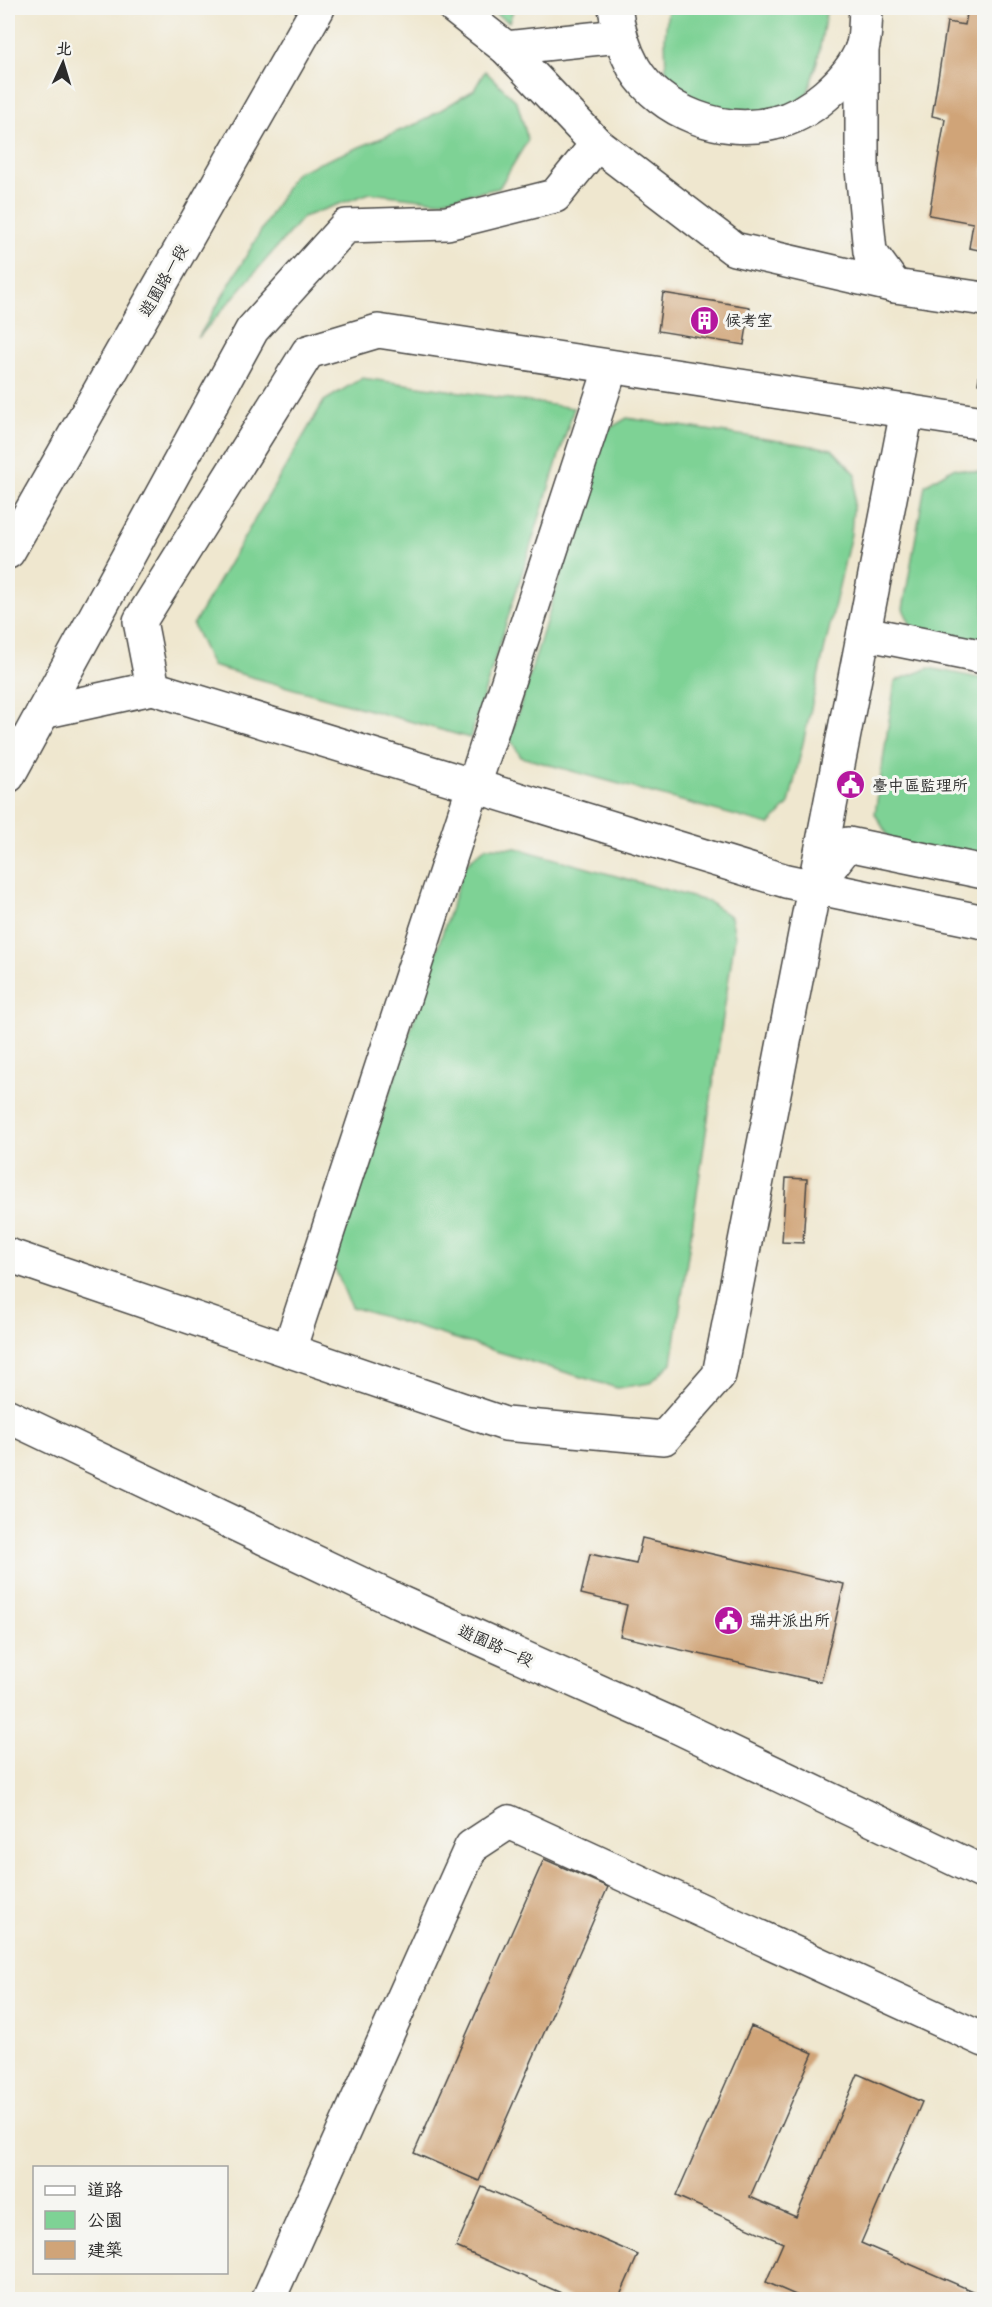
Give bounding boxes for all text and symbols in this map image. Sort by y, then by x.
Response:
north arrow [33,33,93,93]
text: 北 [55,39,73,59]
street label: 遊園路一段 [136,241,192,320]
building icon: 候考室 [688,304,720,336]
place label: 候考室 [725,312,773,330]
public building icon: 臺中區監理所 [835,769,867,801]
place label: 臺中區監理所 [872,777,968,795]
public building icon: 瑞井派出所 [713,1604,745,1636]
place label: 瑞井派出所 [750,1612,830,1630]
street label: 遊園路一段 [455,1621,536,1670]
legend [33,2166,228,2274]
text: 道路 [87,2180,123,2201]
text: 公園 [87,2210,123,2231]
text: 建築 [87,2240,123,2261]

